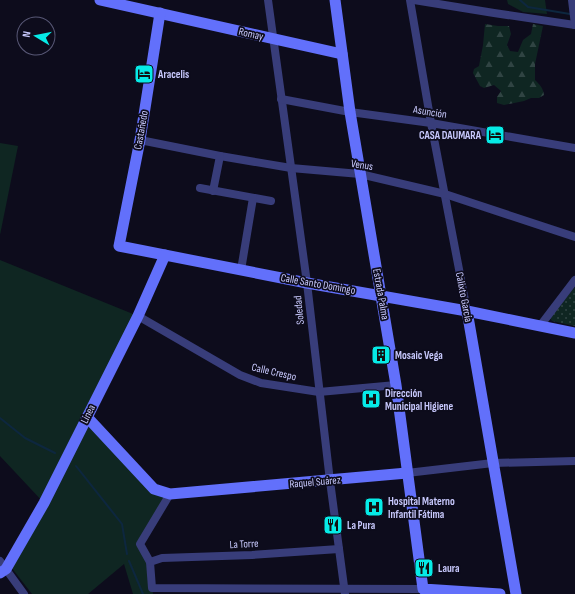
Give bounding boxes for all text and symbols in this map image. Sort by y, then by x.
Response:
north arrow [16,16,56,56]
street label: Romay [237,25,265,43]
text: N [20,30,34,38]
hotel icon: Aracelis [133,63,155,85]
place label: Aracelis [157,68,189,81]
street label: Asunción [411,103,448,121]
street label: Castañedo [131,109,151,150]
hotel icon: CASA DAUMARA [484,124,506,146]
place label: CASA DAUMARA [419,129,482,142]
street label: Venus [350,157,374,173]
street label: Estrada Palma [370,267,392,321]
street label: Calle Santo Domingo [280,271,357,297]
street label: Calixto García [453,271,475,323]
street label: Soledad [291,294,307,325]
building icon: Mosaic Vega [370,344,392,366]
place label: Mosaic Vega [395,349,443,362]
street label: Calle Crespo [250,361,298,384]
place label: Dirección Municipal Higiene [385,387,454,413]
hospital icon: Dirección Municipal Higiene [360,388,382,410]
street label: Línea [78,402,98,426]
street label: Raquel Suárez [289,473,341,491]
place label: Hospital Materno Infantil Fátima [388,495,455,521]
hospital icon: Hospital Materno Infantil Fátima [363,496,385,518]
restaurant icon: La Pura [322,514,344,536]
place label: La Pura [347,519,376,532]
street label: La Torre [229,537,259,551]
restaurant icon: Laura [413,557,435,579]
place label: Laura [438,562,460,575]

